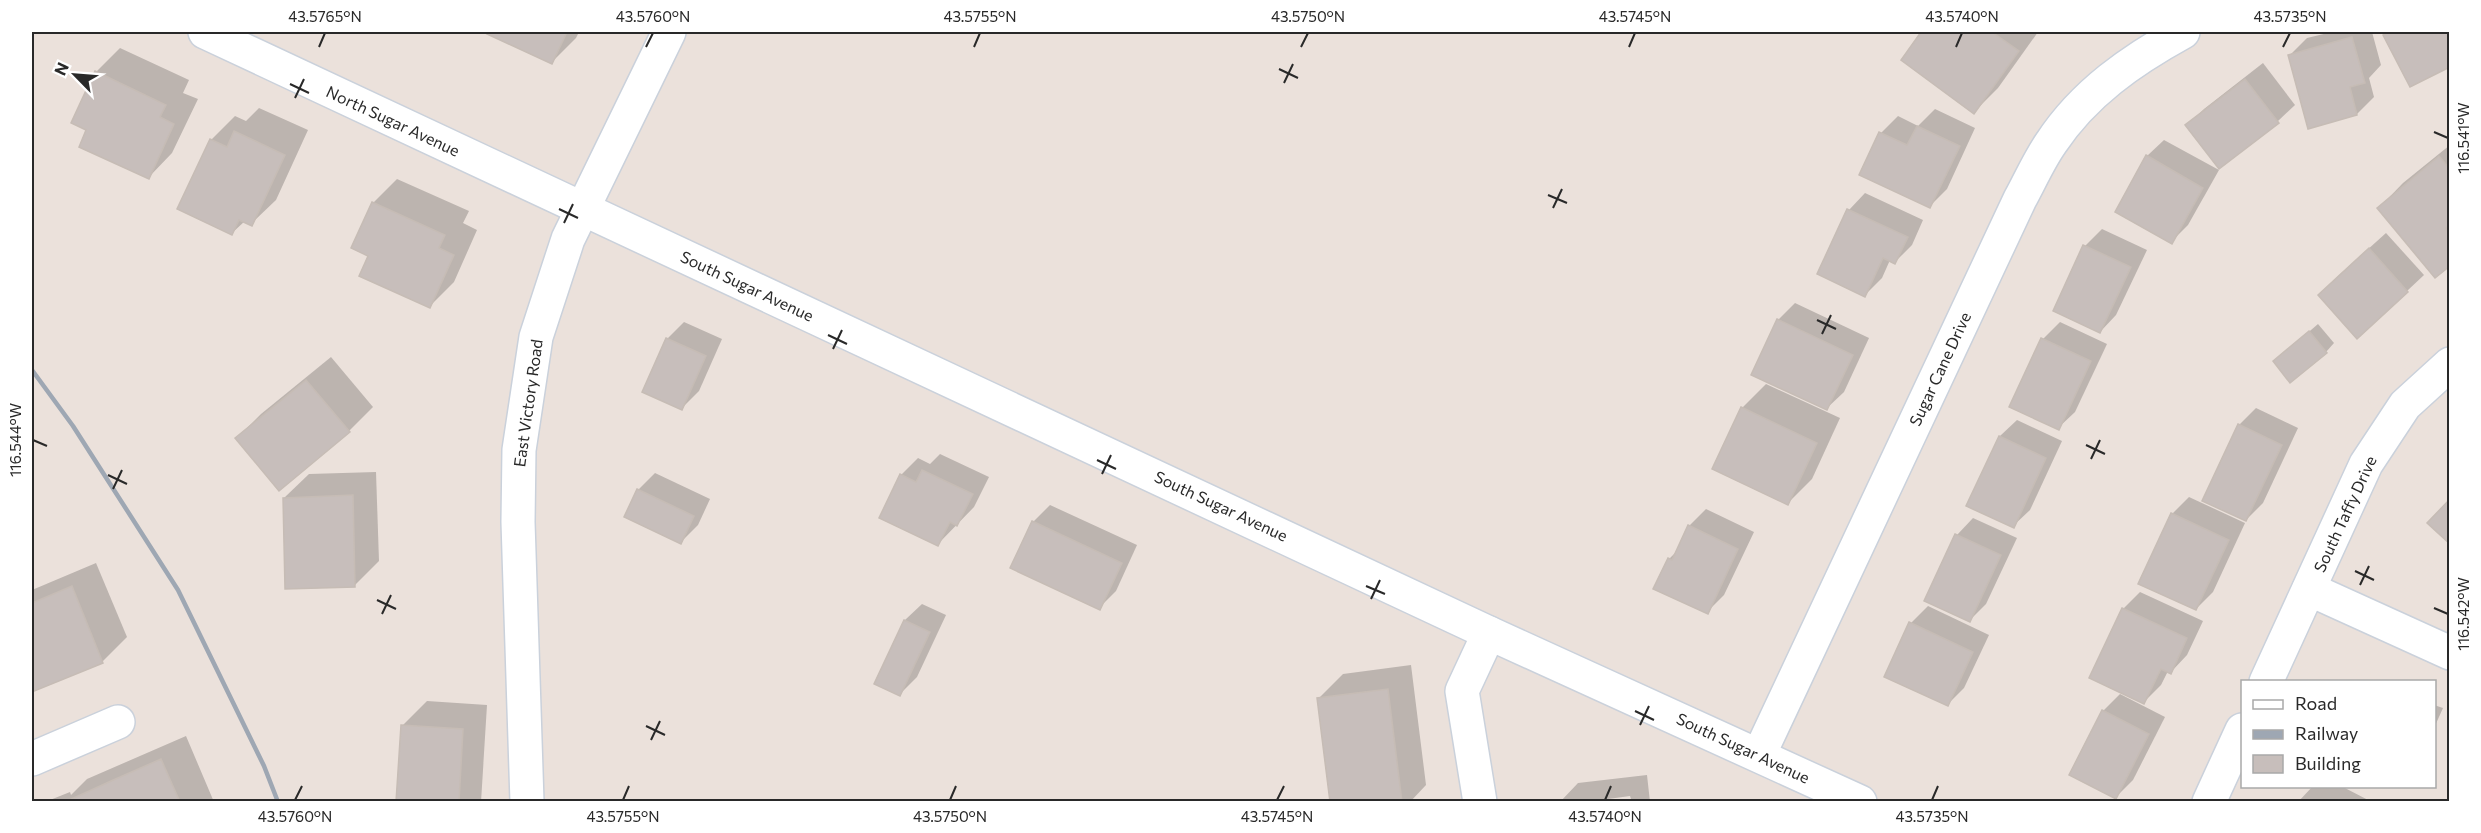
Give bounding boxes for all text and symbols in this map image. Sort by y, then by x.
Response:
text: 43.5765°N [288,7,362,25]
text: 43.5760°N [616,7,690,25]
text: 43.5755°N [944,7,1016,25]
text: 43.5750°N [1271,7,1345,25]
text: 43.5745°N [1599,7,1671,25]
text: 43.5740°N [1925,7,1999,25]
text: 43.5735°N [2254,7,2326,25]
north arrow [45,45,105,105]
text: N [50,59,72,78]
street label: North Sugar Avenue [324,81,463,160]
text: 116.541°W [2454,102,2472,174]
street label: South Sugar Avenue [678,246,817,325]
street label: Sugar Cane Drive [1905,309,1974,429]
street label: East Victory Road [509,338,546,468]
text: 116.544°W [6,403,24,477]
street label: South Taffy Drive [2309,453,2380,575]
street label: South Sugar Avenue [1152,466,1291,545]
text: 116.542°W [2454,577,2472,651]
legend [2241,680,2436,788]
text: Road [2295,692,2337,714]
street label: South Sugar Avenue [1674,708,1813,787]
text: Railway [2295,722,2358,744]
text: Building [2295,752,2361,774]
text: 43.5760°N [258,807,332,825]
text: 43.5755°N [587,807,659,825]
text: 43.5750°N [913,807,987,825]
text: 43.5745°N [1241,807,1313,825]
text: 43.5740°N [1568,807,1642,825]
text: 43.5735°N [1896,807,1968,825]

